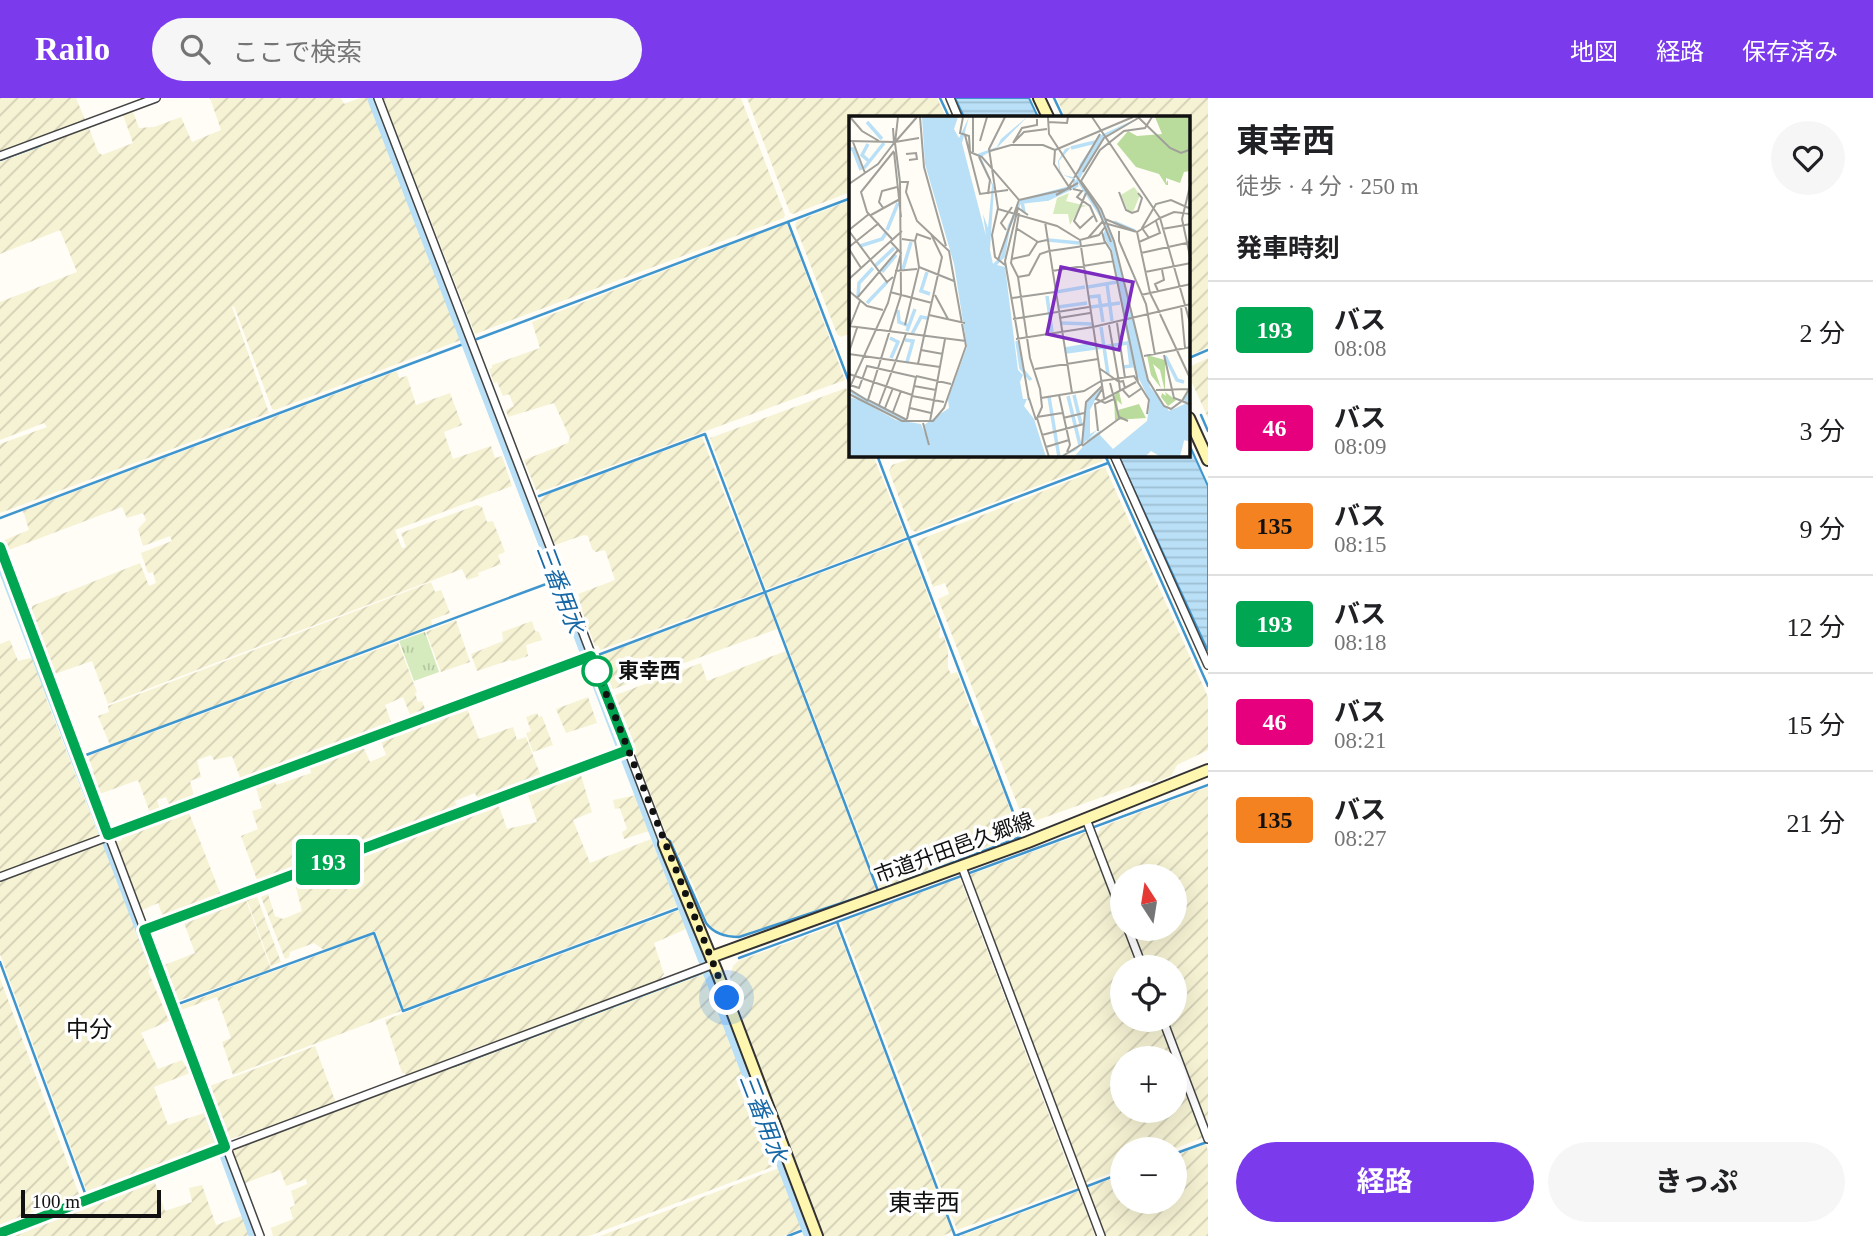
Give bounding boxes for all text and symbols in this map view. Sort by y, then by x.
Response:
search box [152,18,642,81]
icon: search [176,30,214,68]
text: Railo [35,31,110,67]
text: ここで検索 [232,38,362,67]
text: 地図 [1570,39,1618,65]
text: 経路 [1656,39,1704,65]
text: 保存済み [1742,39,1838,65]
inset map [849,116,1190,457]
button: heart [1771,121,1845,195]
text: 東幸西 [1236,123,1335,159]
text: 徒歩 · 4 分 · 250 m [1236,174,1419,199]
text: 発車時刻 [1236,234,1340,263]
text: バス [1334,306,1386,335]
text: 193 [1257,317,1293,343]
text: 2 分 [1799,319,1845,348]
text: 08:08 [1334,336,1386,361]
text: バス [1334,404,1386,433]
text: 46 [1263,415,1287,441]
text: 3 分 [1799,417,1845,446]
text: 08:09 [1334,434,1386,459]
text: バス [1334,502,1386,531]
text: 135 [1257,513,1293,539]
text: 9 分 [1799,515,1845,544]
text: 08:15 [1334,532,1386,557]
water label: 三番用水 [532,542,589,639]
text: バス [1334,600,1386,629]
text: 193 [1257,611,1293,637]
text: 12 分 [1786,613,1845,642]
text: 08:18 [1334,630,1386,655]
marker: 東幸西 [582,656,612,686]
place label: 東幸西 [618,659,681,683]
text: バス [1334,698,1386,727]
text: 46 [1263,709,1287,735]
text: 15 分 [1786,711,1845,740]
text: 08:21 [1334,728,1386,753]
text: バス [1334,796,1386,825]
text: 135 [1257,807,1293,833]
street label: 市道升田邑久郷線 [871,808,1037,888]
text: 21 分 [1786,809,1845,838]
text: 08:27 [1334,826,1386,851]
line badge: 193 [288,839,368,885]
text: 193 [310,849,346,875]
north arrow [1110,864,1186,942]
map controls [1110,864,1187,1214]
button: locate [1110,955,1187,1032]
your location [709,980,744,1015]
district label: 中分 [66,1017,112,1042]
button: + [1110,1046,1187,1123]
water label: 三番用水 [735,1071,792,1168]
button: − [1110,1137,1187,1214]
button: 経路 [1236,1142,1534,1222]
button: きっぷ [1548,1142,1845,1222]
scale bar [21,1187,161,1219]
district label: 東幸西 [888,1190,960,1216]
text: 100 m [32,1191,80,1212]

